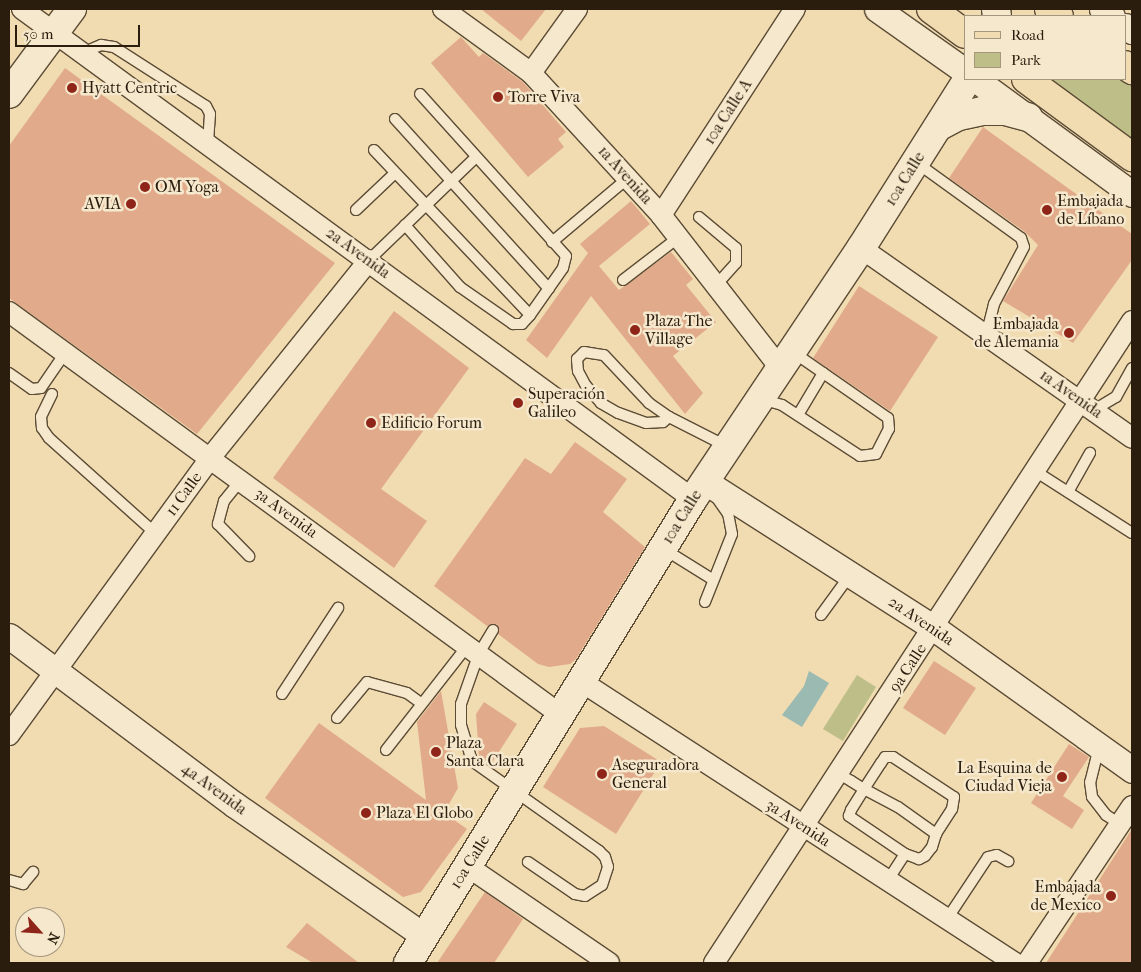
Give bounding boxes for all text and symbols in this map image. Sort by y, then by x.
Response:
scale bar [18,15,142,47]
legend [964,15,1126,80]
text: 50 m [23,25,53,43]
text: Road [1011,26,1044,44]
text: Park [1011,51,1041,69]
street label: 10a Calle A [700,76,756,148]
place label: Hyatt Centric [82,78,177,98]
marker: Hyatt Centric [66,82,78,94]
place label: Torre Viva [508,87,580,107]
marker: Torre Viva [492,91,504,103]
street label: 1a Avenida [594,142,656,208]
street label: 10a Calle [881,148,929,210]
place label: OM Yoga [155,177,219,197]
marker: OM Yoga [139,181,151,193]
place label: Embajada de Líbano [1057,191,1124,229]
place label: AVIA [85,194,121,214]
marker: AVIA [125,198,137,210]
marker: Embajada de Líbano [1041,204,1053,216]
street label: 2a Avenida [322,223,394,283]
place label: Plaza The Village [645,311,712,349]
place label: Embajada de Alemania [974,314,1059,352]
marker: Plaza The Village [629,324,641,336]
marker: Embajada de Alemania [1063,327,1075,339]
street label: 1a Avenida [1036,365,1106,423]
place label: Superación Galileo [528,384,605,422]
marker: Superación Galileo [512,397,524,409]
place label: Edificio Forum [381,413,482,433]
marker: Edificio Forum [365,417,377,429]
street label: 11 Calle [162,468,206,520]
street label: 3a Avenida [251,484,321,542]
street label: 10a Calle [658,486,706,548]
street label: 2a Avenida [885,592,957,650]
street label: 9a Calle [885,640,931,696]
place label: Plaza Santa Clara [446,733,524,771]
marker: Plaza Santa Clara [430,746,442,758]
place label: Aseguradora General [612,755,699,793]
place label: La Esquina de Ciudad Vieja [957,758,1052,796]
street label: 4a Avenida [178,759,250,819]
marker: Aseguradora General [596,768,608,780]
marker: La Esquina de Ciudad Vieja [1056,771,1068,783]
street label: 3a Avenida [762,795,834,851]
place label: Plaza El Globo [376,803,473,823]
marker: Plaza El Globo [360,807,372,819]
street label: 10a Calle [446,831,494,893]
place label: Embajada de Mexico [1031,877,1101,915]
marker: Embajada de Mexico [1105,890,1117,902]
north arrow [15,907,65,957]
text: N [43,930,63,947]

